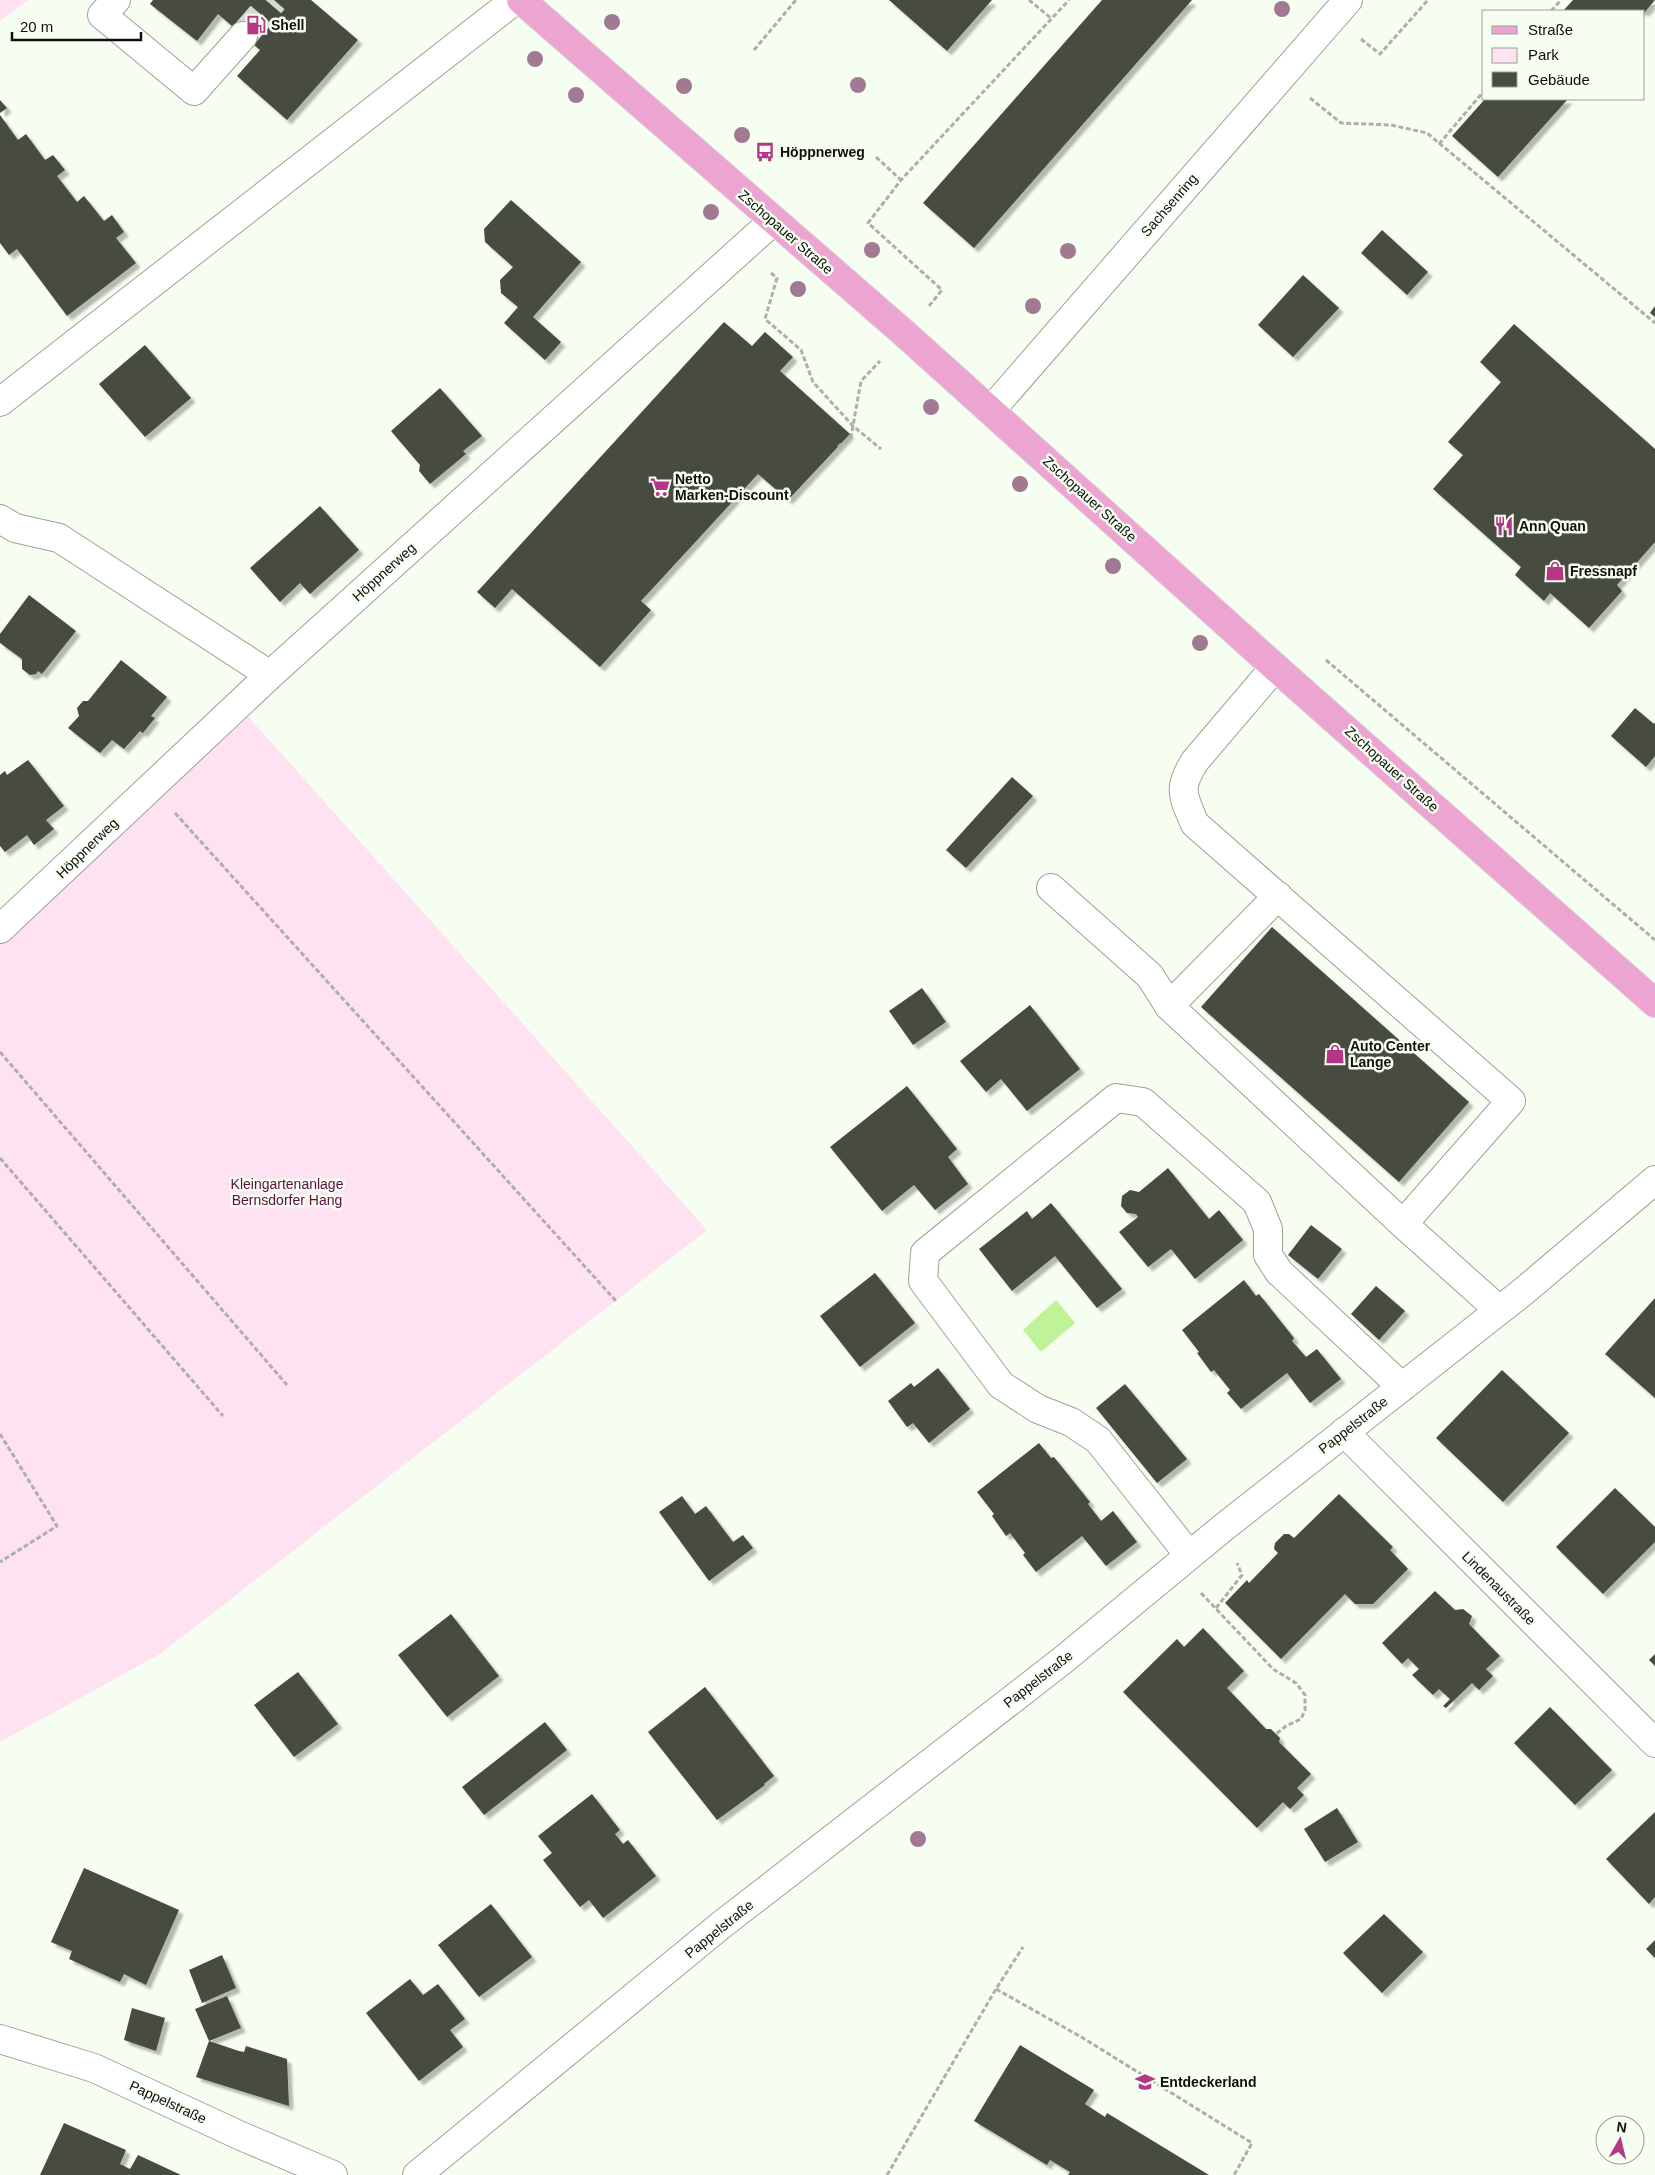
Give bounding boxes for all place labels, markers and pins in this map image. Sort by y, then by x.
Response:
fuel station icon: Shell [245,14,267,36]
place label: Shell [271,17,304,33]
bus stop icon: Höppnerweg [754,141,776,163]
place label: Höppnerweg [780,144,865,160]
place label: Netto Marken-Discount [675,471,789,503]
supermarket icon: Netto Marken-Discount [649,476,671,498]
restaurant icon: Ann Quan [1493,515,1515,537]
place label: Ann Quan [1519,518,1586,534]
shop icon: Fressnapf [1544,560,1566,582]
place label: Fressnapf [1570,563,1637,579]
place label: Auto Center Lange [1350,1038,1431,1070]
shop icon: Auto Center Lange [1324,1043,1346,1065]
school or university icon: Entdeckerland [1134,2071,1156,2093]
place label: Entdeckerland [1160,2074,1256,2090]

